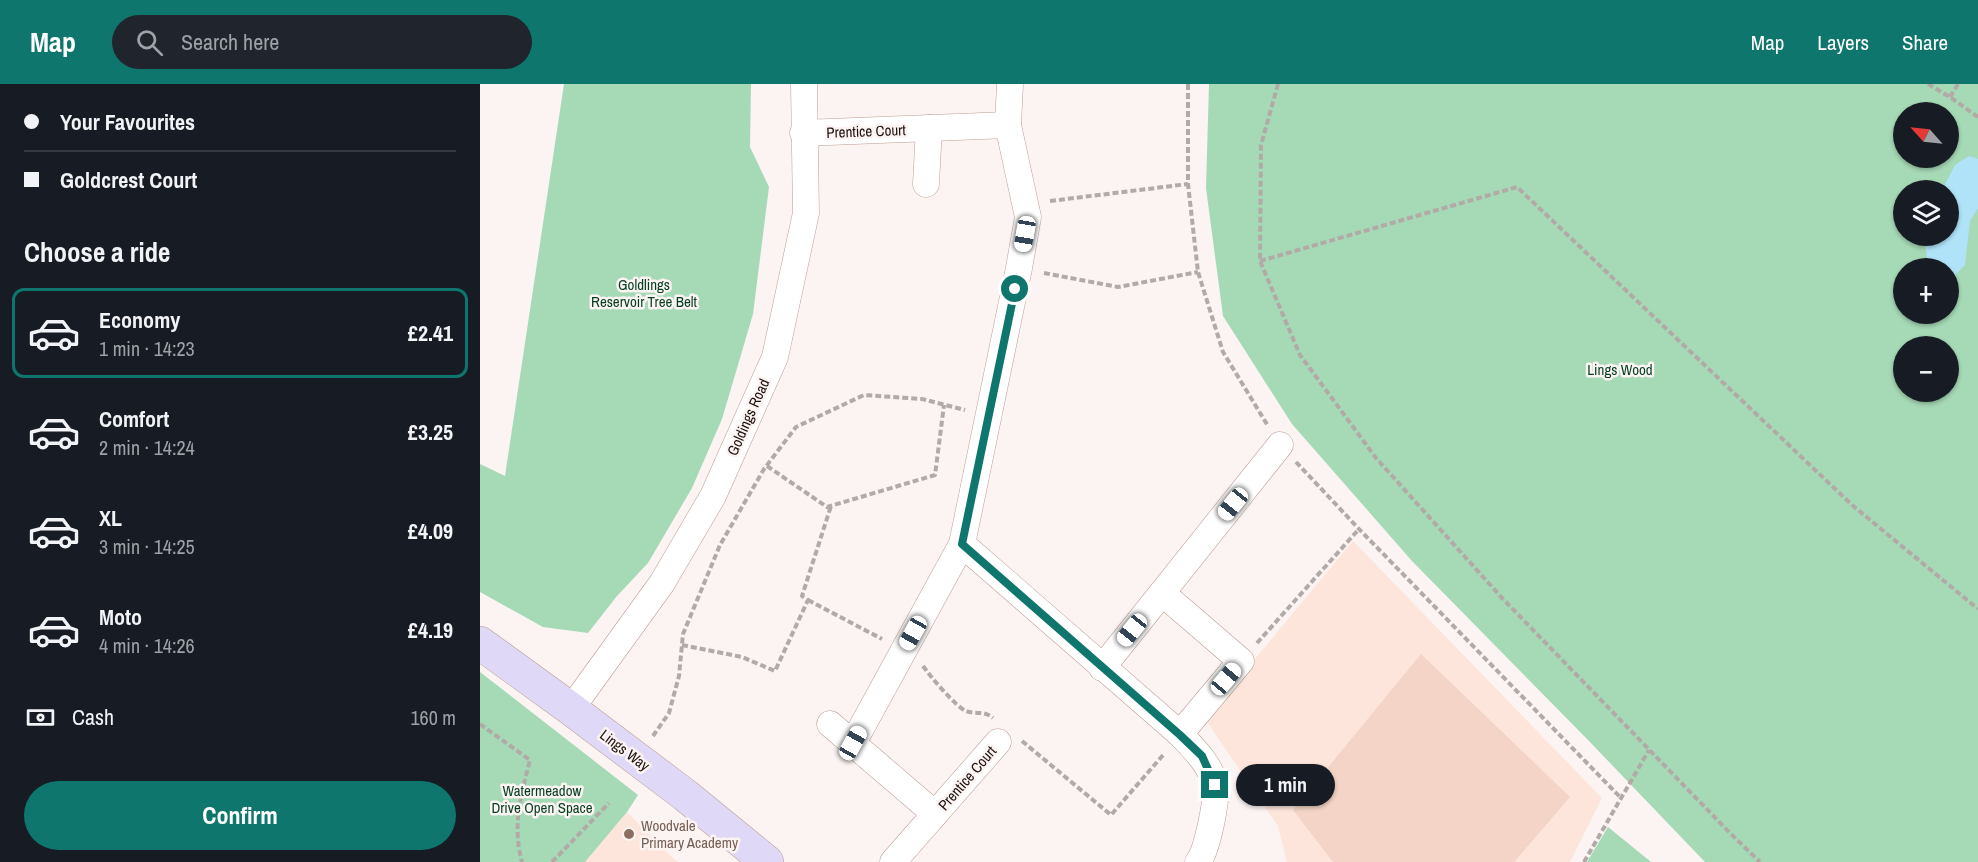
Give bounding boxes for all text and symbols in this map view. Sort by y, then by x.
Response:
search box [112,15,532,69]
text: Map [30,23,76,61]
icon: search [133,26,166,59]
text: Search here [181,27,279,57]
text: Map [1751,28,1784,57]
text: Layers [1817,28,1869,57]
text: Share [1902,28,1948,57]
north arrow [1893,102,1959,168]
map controls [1893,102,1959,402]
text: Your Favourites [60,107,195,137]
street label: Prentice Court [826,119,907,143]
text: Goldcrest Court [60,165,197,195]
button: layers [1893,180,1959,246]
car [1013,215,1037,253]
text: Choose a ride [24,234,170,270]
button: + [1893,258,1959,324]
park label: Goldlings Reservoir Tree Belt [591,274,698,312]
route start [1001,275,1028,302]
text: Economy [99,305,180,335]
icon: car [27,306,81,360]
text: £2.41 [408,318,453,348]
text: 1 min · 14:23 [99,335,195,362]
button: − [1893,336,1959,402]
park label: Lings Wood [1587,359,1653,380]
street label: Goldings Road [722,375,774,459]
text: Comfort [99,404,169,434]
icon: car [27,405,81,459]
text: £3.25 [408,417,453,447]
text: 2 min · 14:24 [99,434,195,461]
car [1215,484,1251,524]
text: XL [99,503,122,533]
icon: car [27,504,81,558]
text: £4.09 [408,516,453,546]
text: 3 min · 14:25 [99,533,195,560]
text: Moto [99,602,142,632]
icon: car [27,603,81,657]
car [1114,610,1150,650]
car [896,613,930,653]
text: £4.19 [408,615,453,645]
text: 4 min · 14:26 [99,632,195,659]
car [1208,659,1244,699]
icon: cash [24,701,57,734]
text: Cash [72,702,114,732]
text: 160 m [410,704,456,731]
car [836,723,870,763]
street label: Lings Way [596,724,655,776]
street label: Prentice Court [933,741,1001,815]
callout: 1 min [1236,764,1335,806]
route end [1201,771,1228,798]
text: 1 min [1264,771,1307,798]
park label: Watermeadow Drive Open Space [491,780,593,818]
button: Confirm [24,781,456,850]
place label: Woodvale Primary Academy [641,815,739,853]
marker: Woodvale Primary Academy [622,827,636,841]

